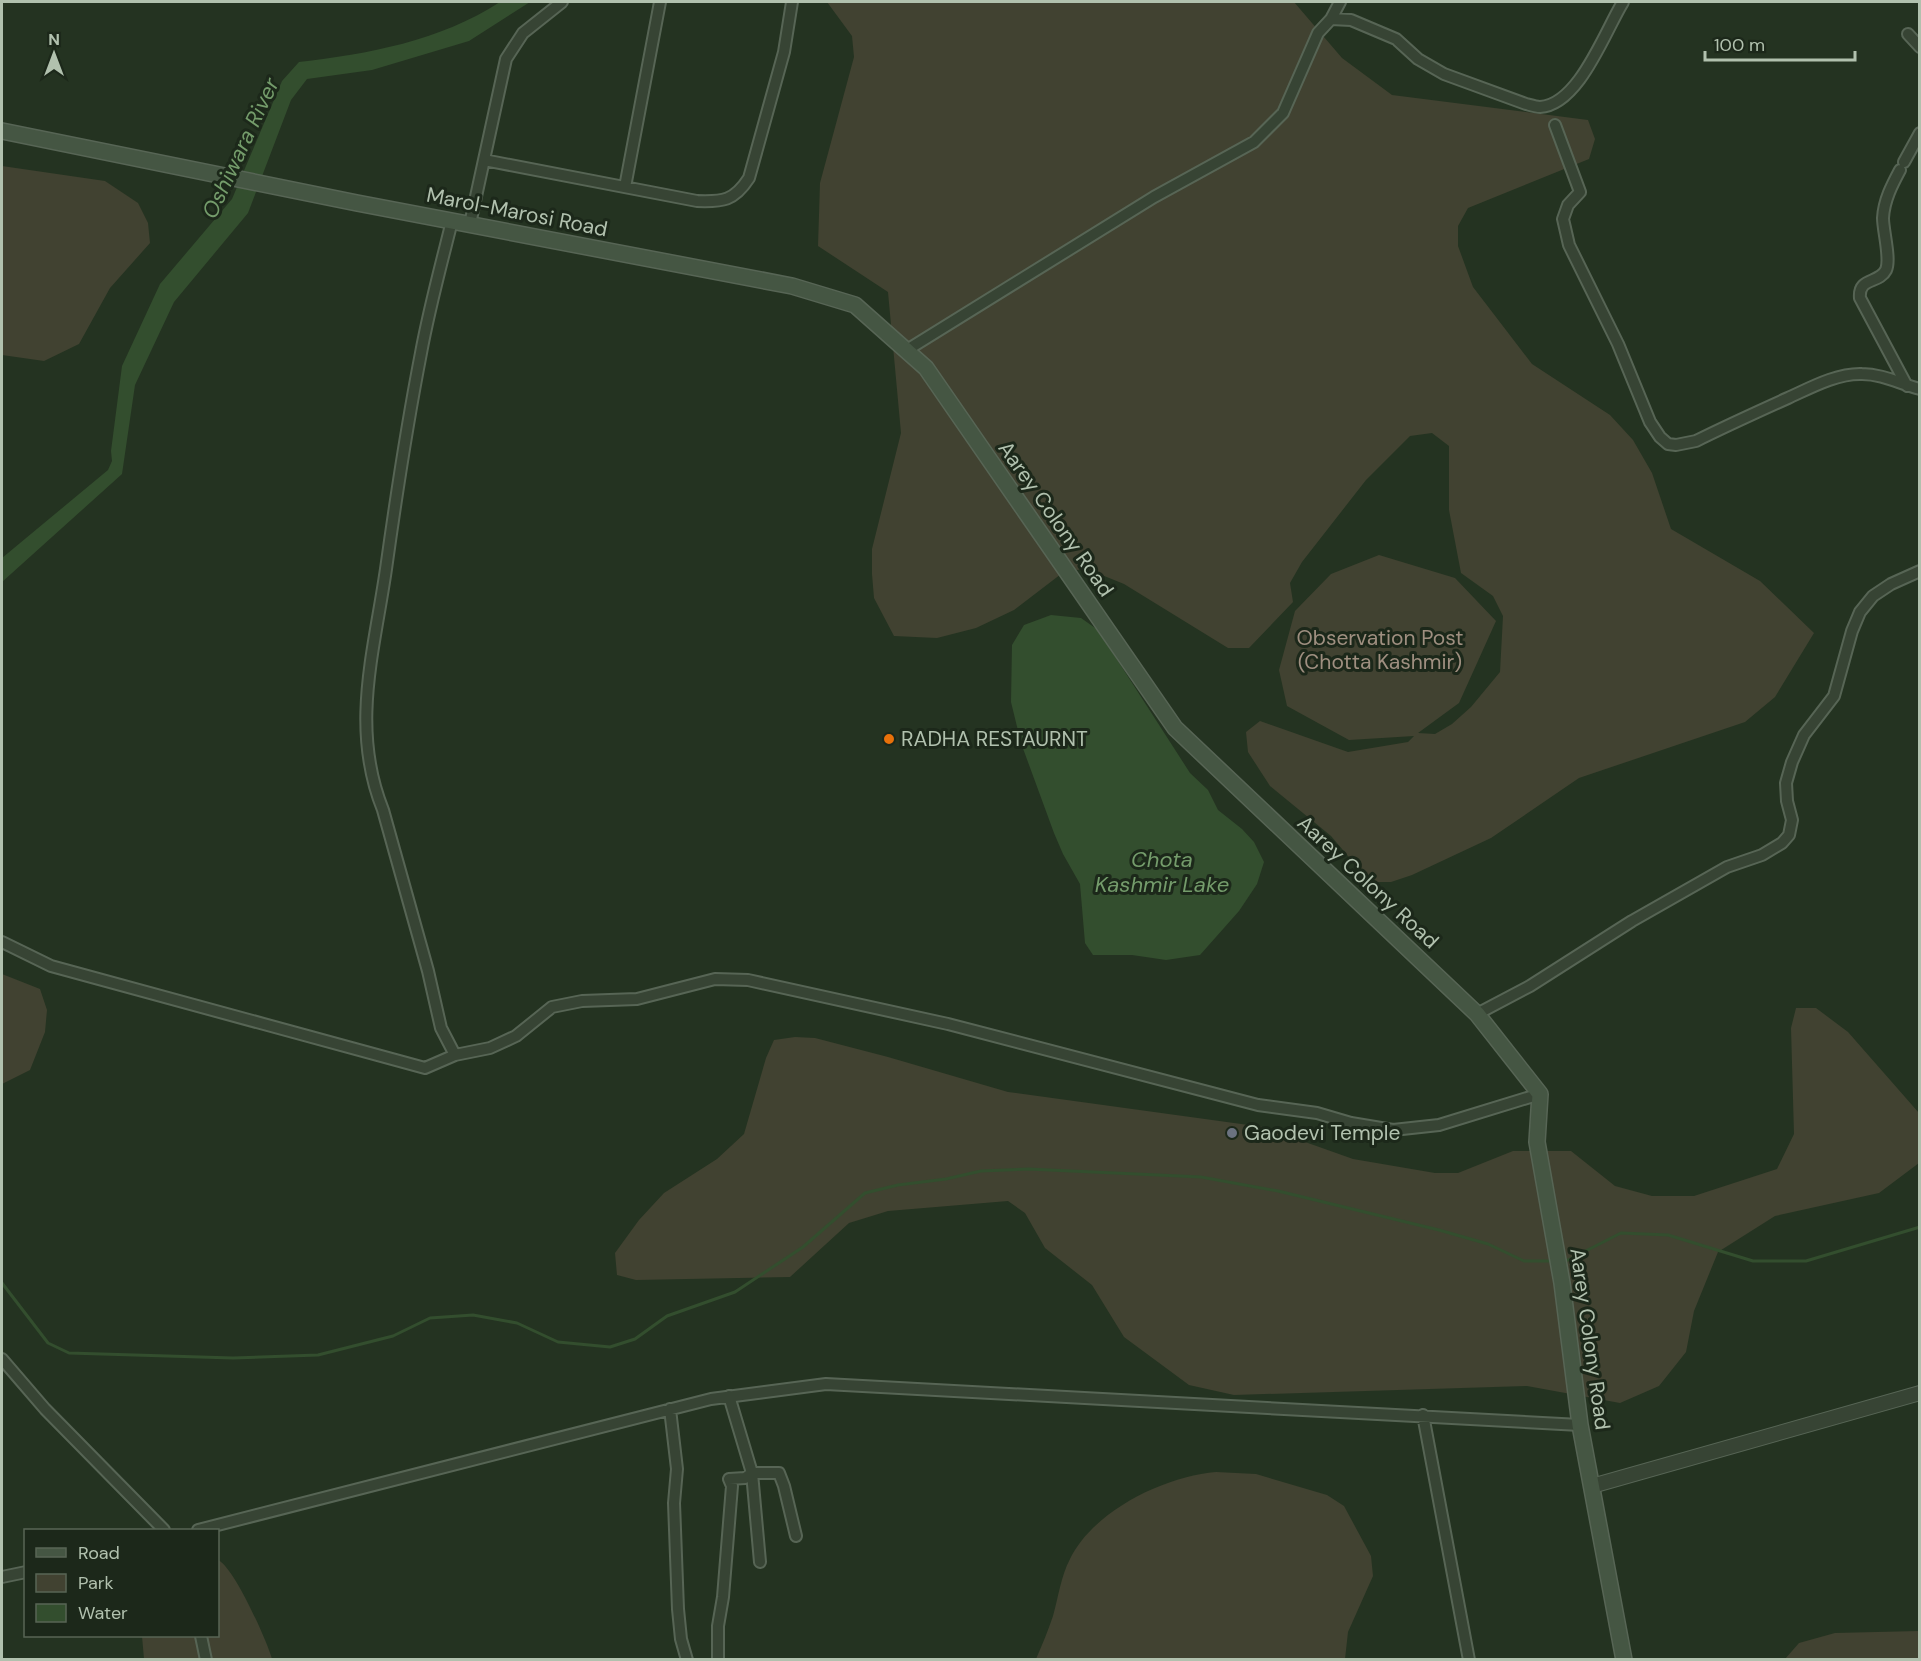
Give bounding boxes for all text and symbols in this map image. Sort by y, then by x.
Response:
north arrow [24,24,84,84]
scale bar [1705,24,1855,62]
text: N [48,29,60,50]
text: 100 m [1714,33,1765,57]
water label: Oshiwara River [195,72,286,223]
street label: Marol-Marosi Road [424,181,610,243]
street label: Aarey Colony Road [992,436,1120,602]
park label: Observation Post (Chotta Kashmir) [1296,624,1464,676]
place label: RADHA RESTAURNT [901,725,1088,753]
marker: RADHA RESTAURNT [882,732,896,746]
street label: Aarey Colony Road [1291,809,1445,955]
water label: Chota Kashmir Lake [1095,845,1229,899]
place label: Gaodevi Temple [1244,1119,1401,1147]
marker: Gaodevi Temple [1225,1126,1239,1140]
street label: Aarey Colony Road [1563,1246,1617,1432]
legend [24,1529,219,1637]
text: Road [78,1541,120,1565]
text: Park [78,1571,114,1595]
text: Water [78,1601,128,1625]

